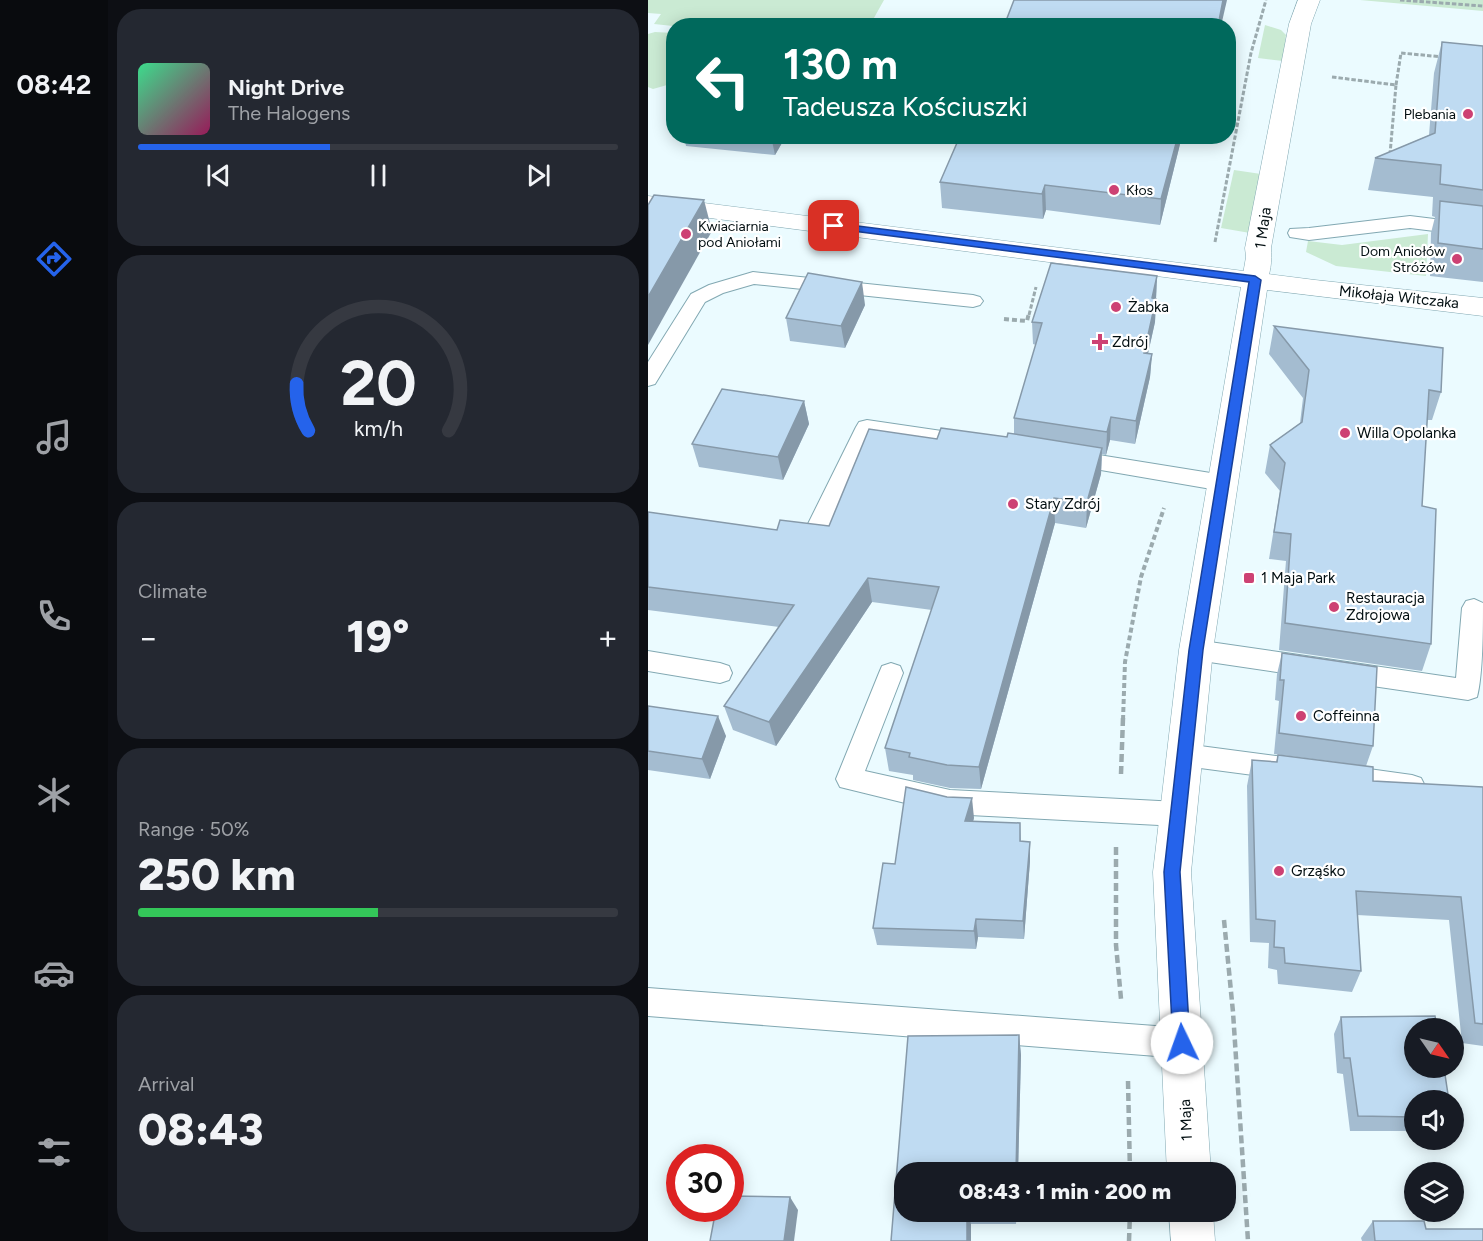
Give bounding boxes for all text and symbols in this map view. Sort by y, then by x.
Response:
text: 130 m [783,39,898,90]
icon: left [684,42,762,120]
text: 08:42 [17,68,91,101]
text: Night Drive [228,74,344,101]
text: Tadeusza Kościuszki [783,90,1028,123]
text: The Halogens [228,101,350,125]
place label: Plebania [1404,106,1456,123]
marker: Plebania [1461,107,1475,121]
icon: previous [202,159,235,192]
icon: pause [362,159,395,192]
icon: next [522,159,555,192]
place label: Kłos [1126,182,1153,199]
marker: Kłos [1107,183,1121,197]
pin [808,200,859,251]
street label: 1 Maja [1251,206,1275,250]
icon: arrive [817,209,850,242]
place label: Kwiaciarnia pod Aniołami [698,218,781,251]
marker: Kwiaciarnia pod Aniołami [679,227,693,241]
icon: directions [33,238,75,280]
place label: Dom Aniołów Stróżów [1360,243,1445,276]
marker: Dom Aniołów Stróżów [1450,252,1464,266]
street label: Mikołaja Witczaka [1338,282,1460,312]
place label: Żabka [1128,298,1169,316]
marker: Żabka [1109,300,1123,314]
place label: Zdrój [1112,333,1148,351]
marker: Zdrój [1093,335,1107,349]
text: 20 [340,346,416,421]
icon: music [33,416,75,458]
text: km/h [354,417,402,442]
place label: Willa Opolanka [1357,424,1456,442]
marker: Willa Opolanka [1338,426,1352,440]
place label: Stary Zdrój [1025,495,1100,513]
marker: Stary Zdrój [1006,497,1020,511]
place label: 1 Maja Park [1261,569,1336,587]
marker: 1 Maja Park [1242,571,1256,585]
text: Climate [138,579,207,603]
place label: Restauracja Zdrojowa [1346,589,1425,624]
icon: phone [33,595,75,637]
marker: Restauracja Zdrojowa [1327,600,1341,614]
text: 19° [347,609,409,663]
text: − [138,618,159,657]
text: + [597,618,618,657]
place label: Coffeinna [1313,707,1380,725]
marker: Coffeinna [1294,709,1308,723]
icon: climate [33,774,75,816]
text: Range · 50% [138,817,250,841]
text: 250 km [138,847,296,901]
place label: Grząśko [1291,862,1346,880]
marker: Grząśko [1272,864,1286,878]
icon: car [33,952,75,994]
position arrow [1150,1011,1214,1075]
north arrow [1404,1018,1464,1078]
map controls [1404,1018,1464,1222]
text: Arrival [138,1072,194,1096]
button: sound [1404,1090,1464,1150]
street label: 1 Maja [1176,1099,1196,1141]
text: 08:43 [138,1102,263,1156]
icon: filters [33,1131,75,1173]
speed limit sign: 30 [666,1144,744,1222]
button: layers [1404,1162,1464,1222]
text: 08:43 · 1 min · 200 m [959,1178,1171,1205]

